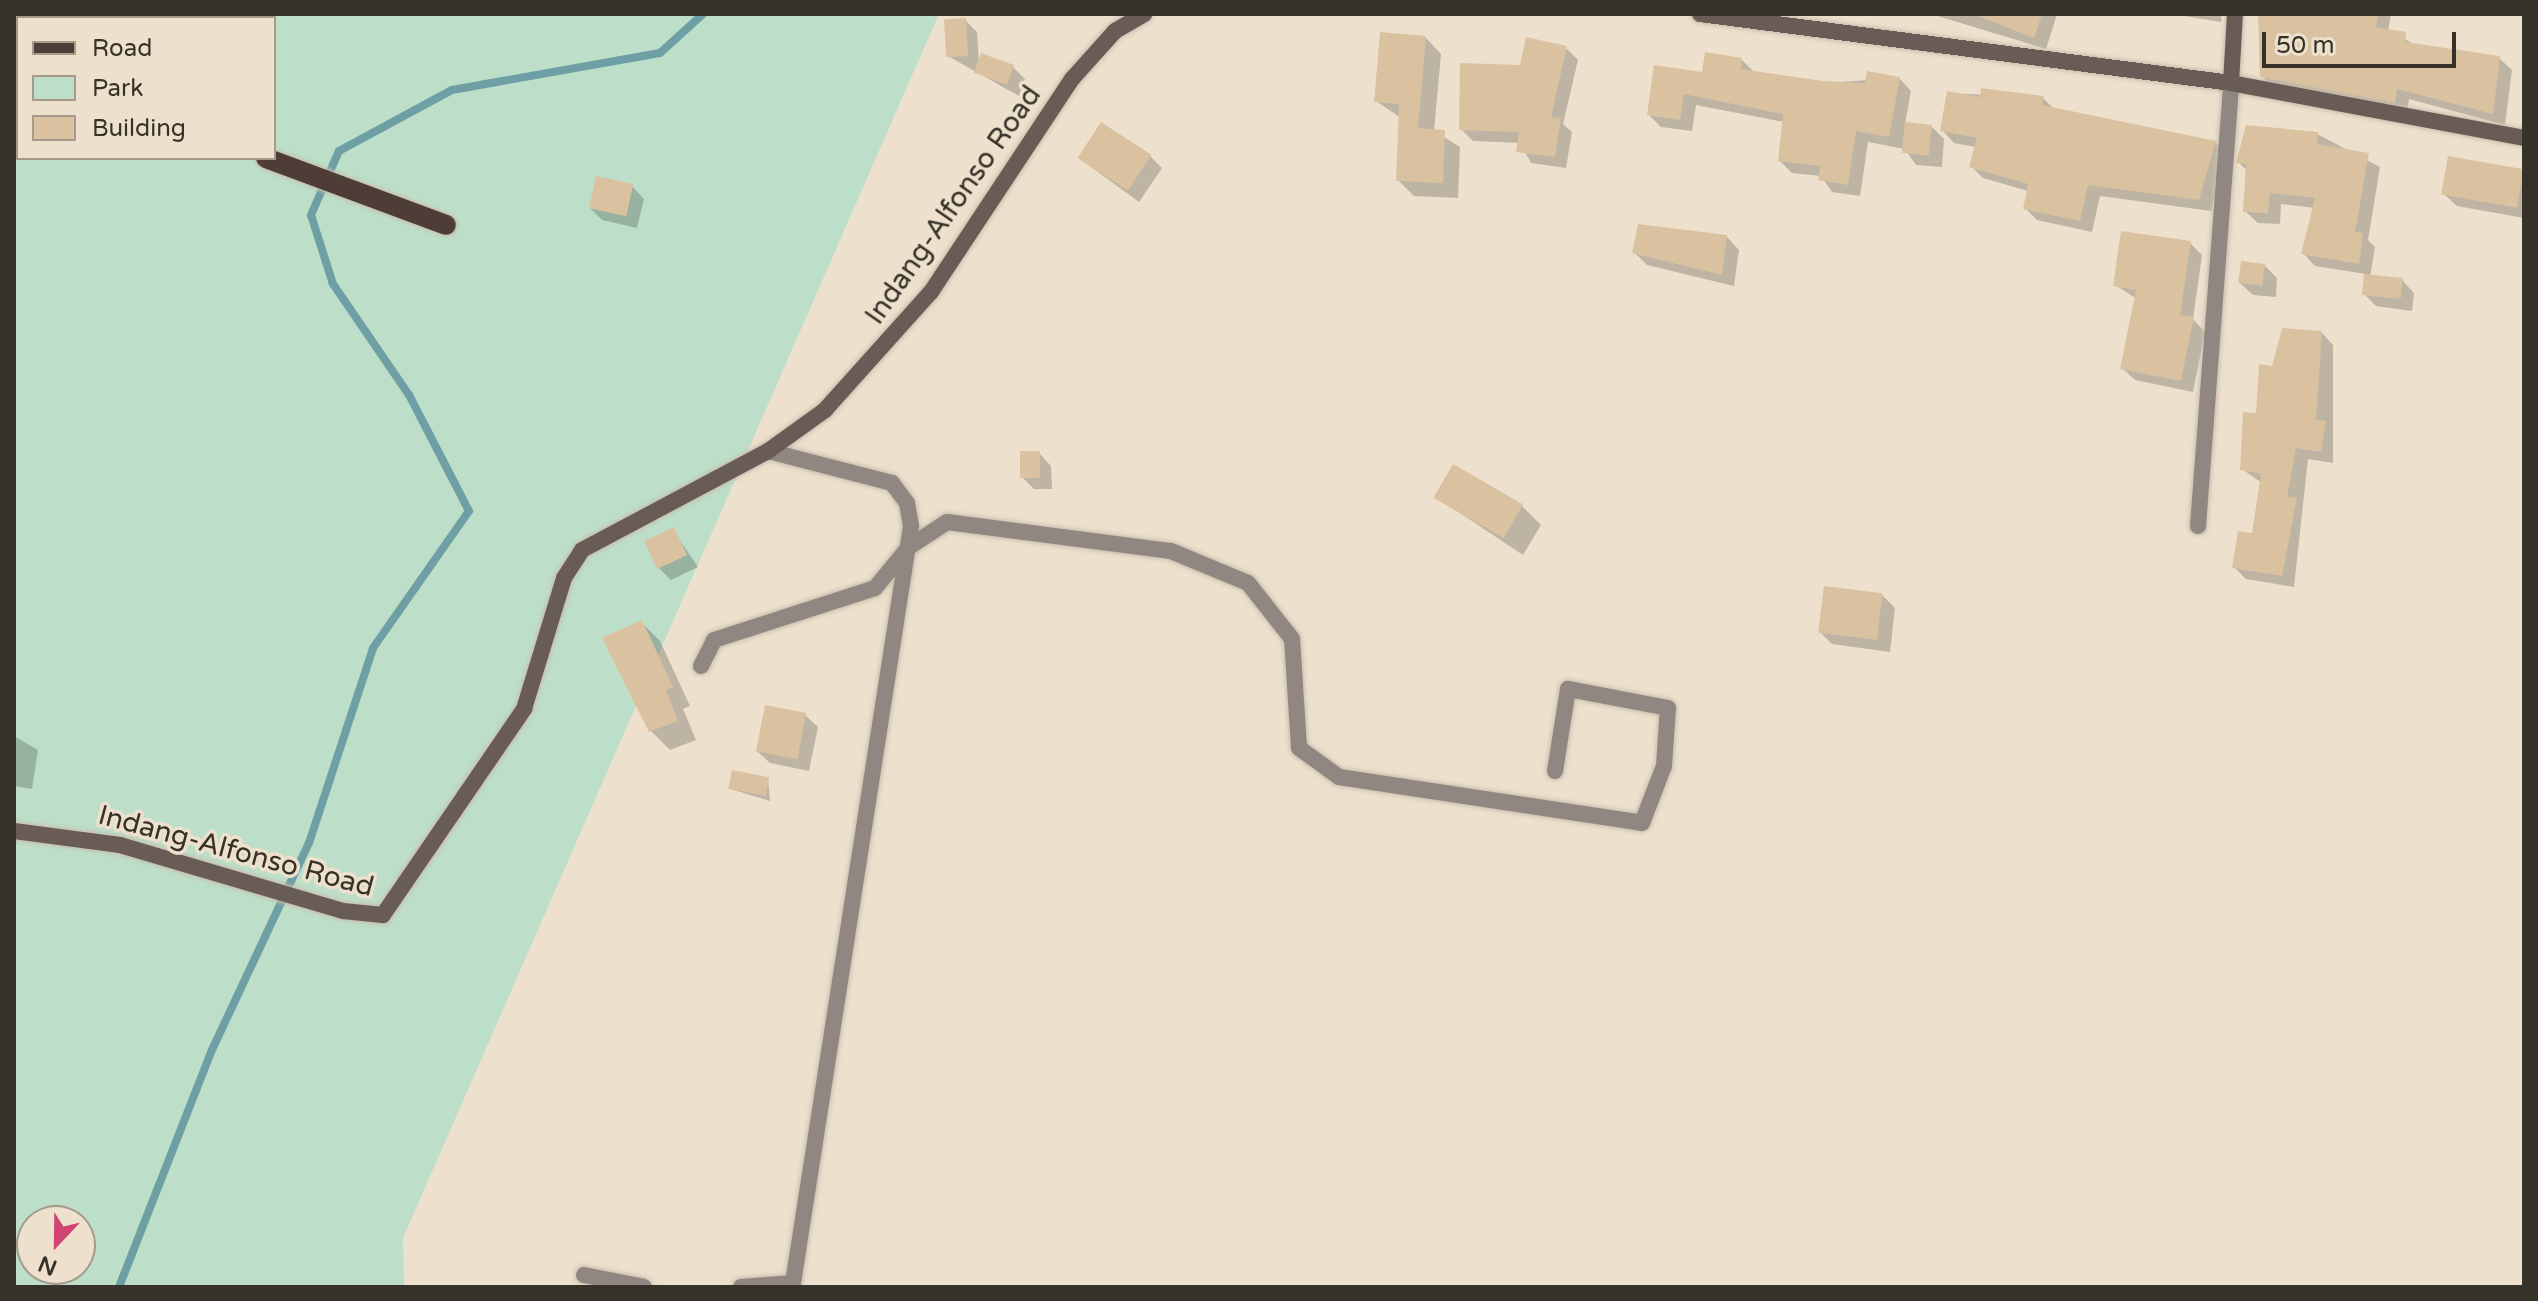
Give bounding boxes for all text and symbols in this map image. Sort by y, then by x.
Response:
legend [16,16,276,160]
scale bar [2266,16,2460,66]
text: 50 m [2276,31,2334,60]
text: Road [92,34,152,63]
text: Park [92,74,143,103]
street label: Indang-Alfonso Road [858,79,1048,331]
text: Building [92,114,186,143]
street label: Indang-Alfonso Road [95,798,377,904]
north arrow [16,1205,96,1285]
text: N [35,1250,61,1281]

